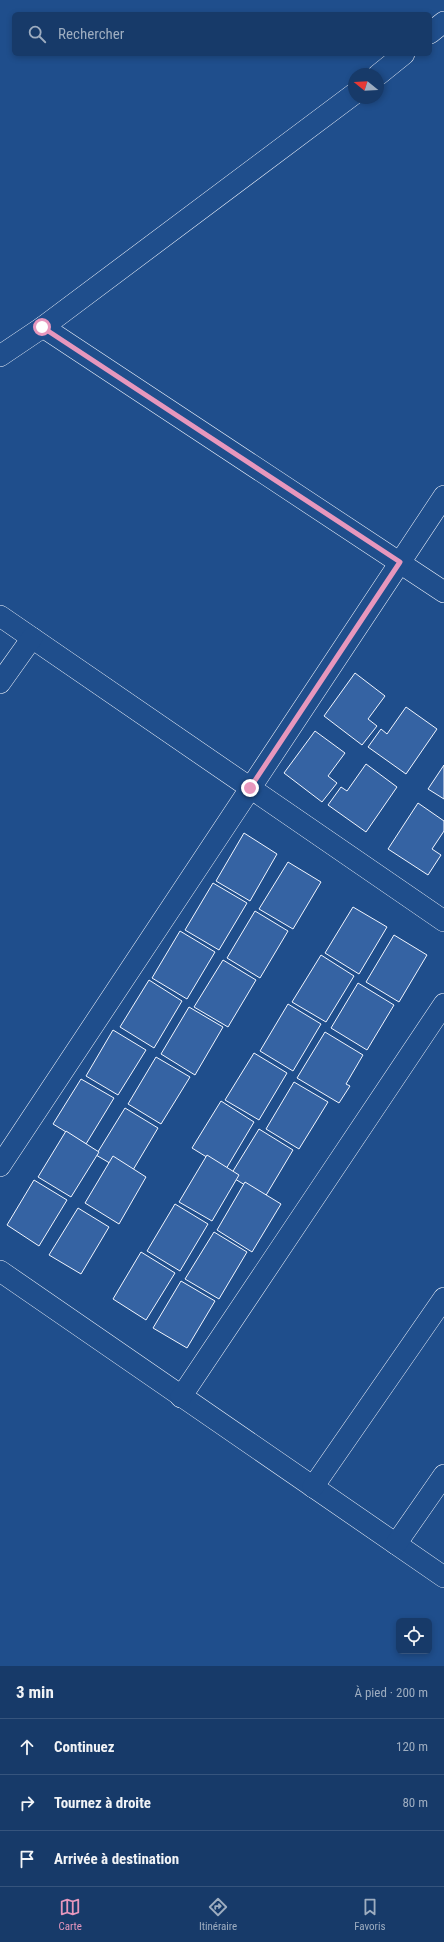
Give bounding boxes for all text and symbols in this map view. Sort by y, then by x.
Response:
search box [12,12,432,56]
icon: search [26,23,48,45]
text: Rechercher [58,25,124,43]
north arrow [348,68,384,104]
route start [33,318,51,336]
route end [241,779,259,797]
map controls [396,1618,432,1654]
button: locate [396,1618,432,1654]
text: 3 min [16,1682,54,1702]
text: À pied · 200 m [354,1685,428,1700]
icon: ahead [16,1736,38,1758]
text: Continuez [54,1738,115,1756]
text: 120 m [396,1739,428,1754]
icon: right [16,1792,38,1814]
text: Tournez à droite [54,1794,151,1812]
text: 80 m [402,1795,428,1810]
icon: arrive [16,1848,38,1870]
text: Arrivée à destination [54,1850,179,1868]
tab: Carte [58,1896,82,1933]
tab: Itinéraire [199,1896,237,1933]
tab: Favoris [354,1896,386,1933]

